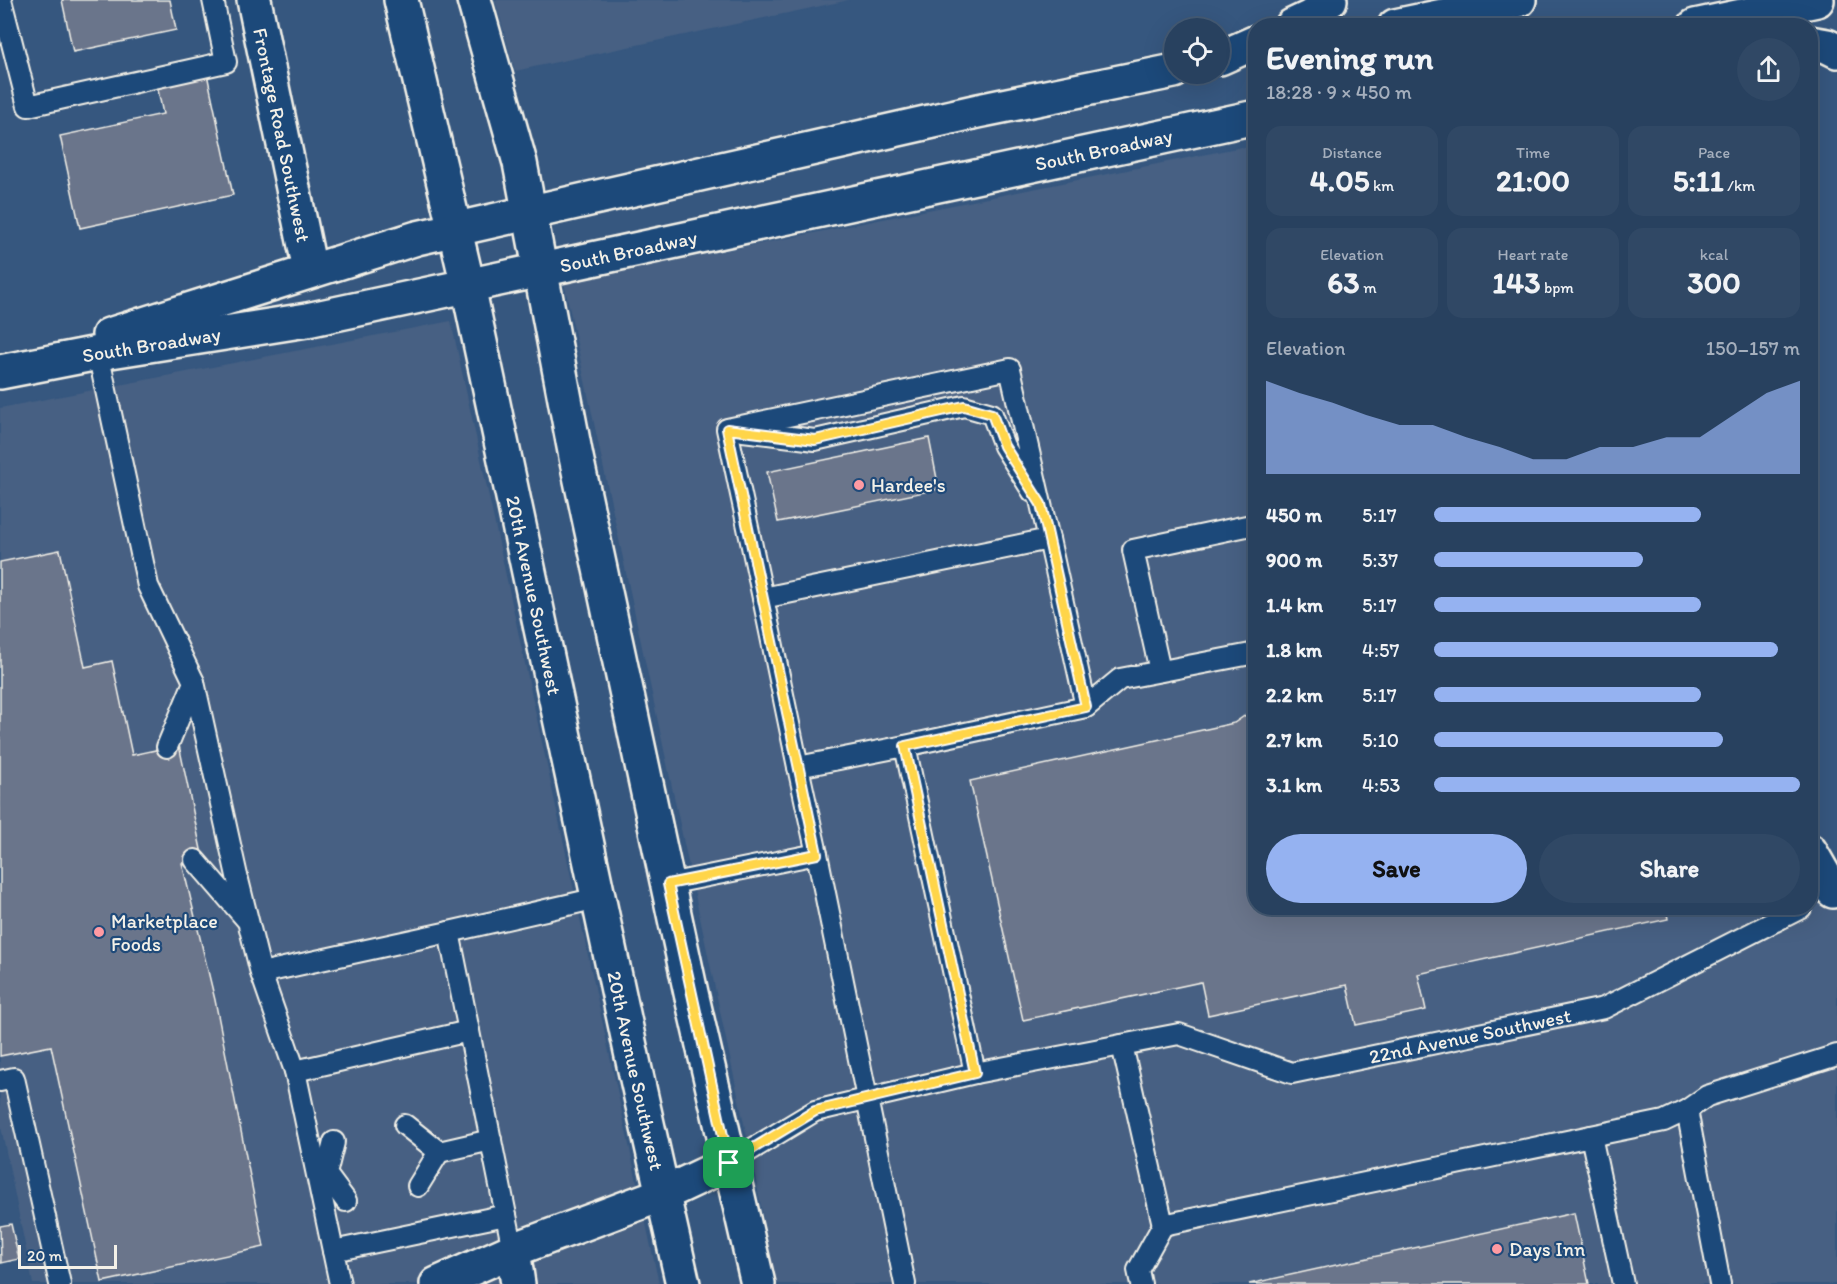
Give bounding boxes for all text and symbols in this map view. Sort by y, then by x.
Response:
map controls [1164,18,1230,84]
button: locate [1164,18,1230,84]
street label: Frontage Road Southwest [248,26,316,245]
text: Evening run [1266,38,1433,77]
button: share [1737,38,1800,101]
text: 18:28 · 9 × 450 m [1266,80,1412,104]
street label: South Broadway [1033,123,1175,176]
text: Distance [1322,143,1382,162]
text: Time [1516,143,1550,162]
text: Pace [1698,143,1730,162]
text: 4.05 [1310,162,1369,199]
text: 21:00 [1496,162,1570,199]
text: 5:11 [1673,162,1724,199]
text: km [1369,176,1394,195]
text: /km [1724,176,1755,195]
street label: South Broadway [557,225,700,278]
text: Elevation [1320,245,1384,264]
text: Heart rate [1498,245,1568,264]
text: kcal [1700,245,1728,264]
text: 63 [1327,264,1360,301]
text: 143 [1492,264,1541,301]
text: 300 [1687,264,1741,301]
text: m [1360,278,1377,297]
text: bpm [1541,278,1574,297]
street label: South Broadway [80,322,223,368]
text: Elevation [1266,336,1345,360]
text: 150–157 m [1706,336,1800,360]
place label: Hardee's [871,473,946,497]
marker: Hardee's [852,478,866,492]
street label: 20th Avenue Southwest [501,494,567,698]
text: 450 m [1266,503,1322,527]
text: 5:17 [1362,503,1397,527]
text: 900 m [1266,548,1322,572]
text: 5:37 [1362,548,1398,572]
text: 1.4 km [1266,593,1323,617]
text: 5:17 [1362,593,1397,617]
text: 1.8 km [1266,638,1322,662]
text: 4:57 [1362,638,1399,662]
text: 2.2 km [1266,683,1323,707]
text: 5:17 [1362,683,1397,707]
text: 2.7 km [1266,728,1322,752]
text: 5:10 [1362,728,1399,752]
text: 3.1 km [1266,773,1322,797]
text: 4:53 [1362,773,1400,797]
button: Save [1266,834,1527,903]
button: Share [1539,834,1800,903]
place label: Marketplace Foods [111,909,218,956]
marker: Marketplace Foods [92,925,106,939]
street label: 20th Avenue Southwest [602,969,669,1173]
street label: 22nd Avenue Southwest [1367,1003,1573,1069]
pin [703,1137,754,1188]
icon: arrive [712,1146,745,1179]
place label: Days Inn [1509,1237,1585,1261]
scale bar [18,1242,117,1270]
marker: Days Inn [1490,1242,1504,1256]
text: 20 m [27,1246,62,1265]

